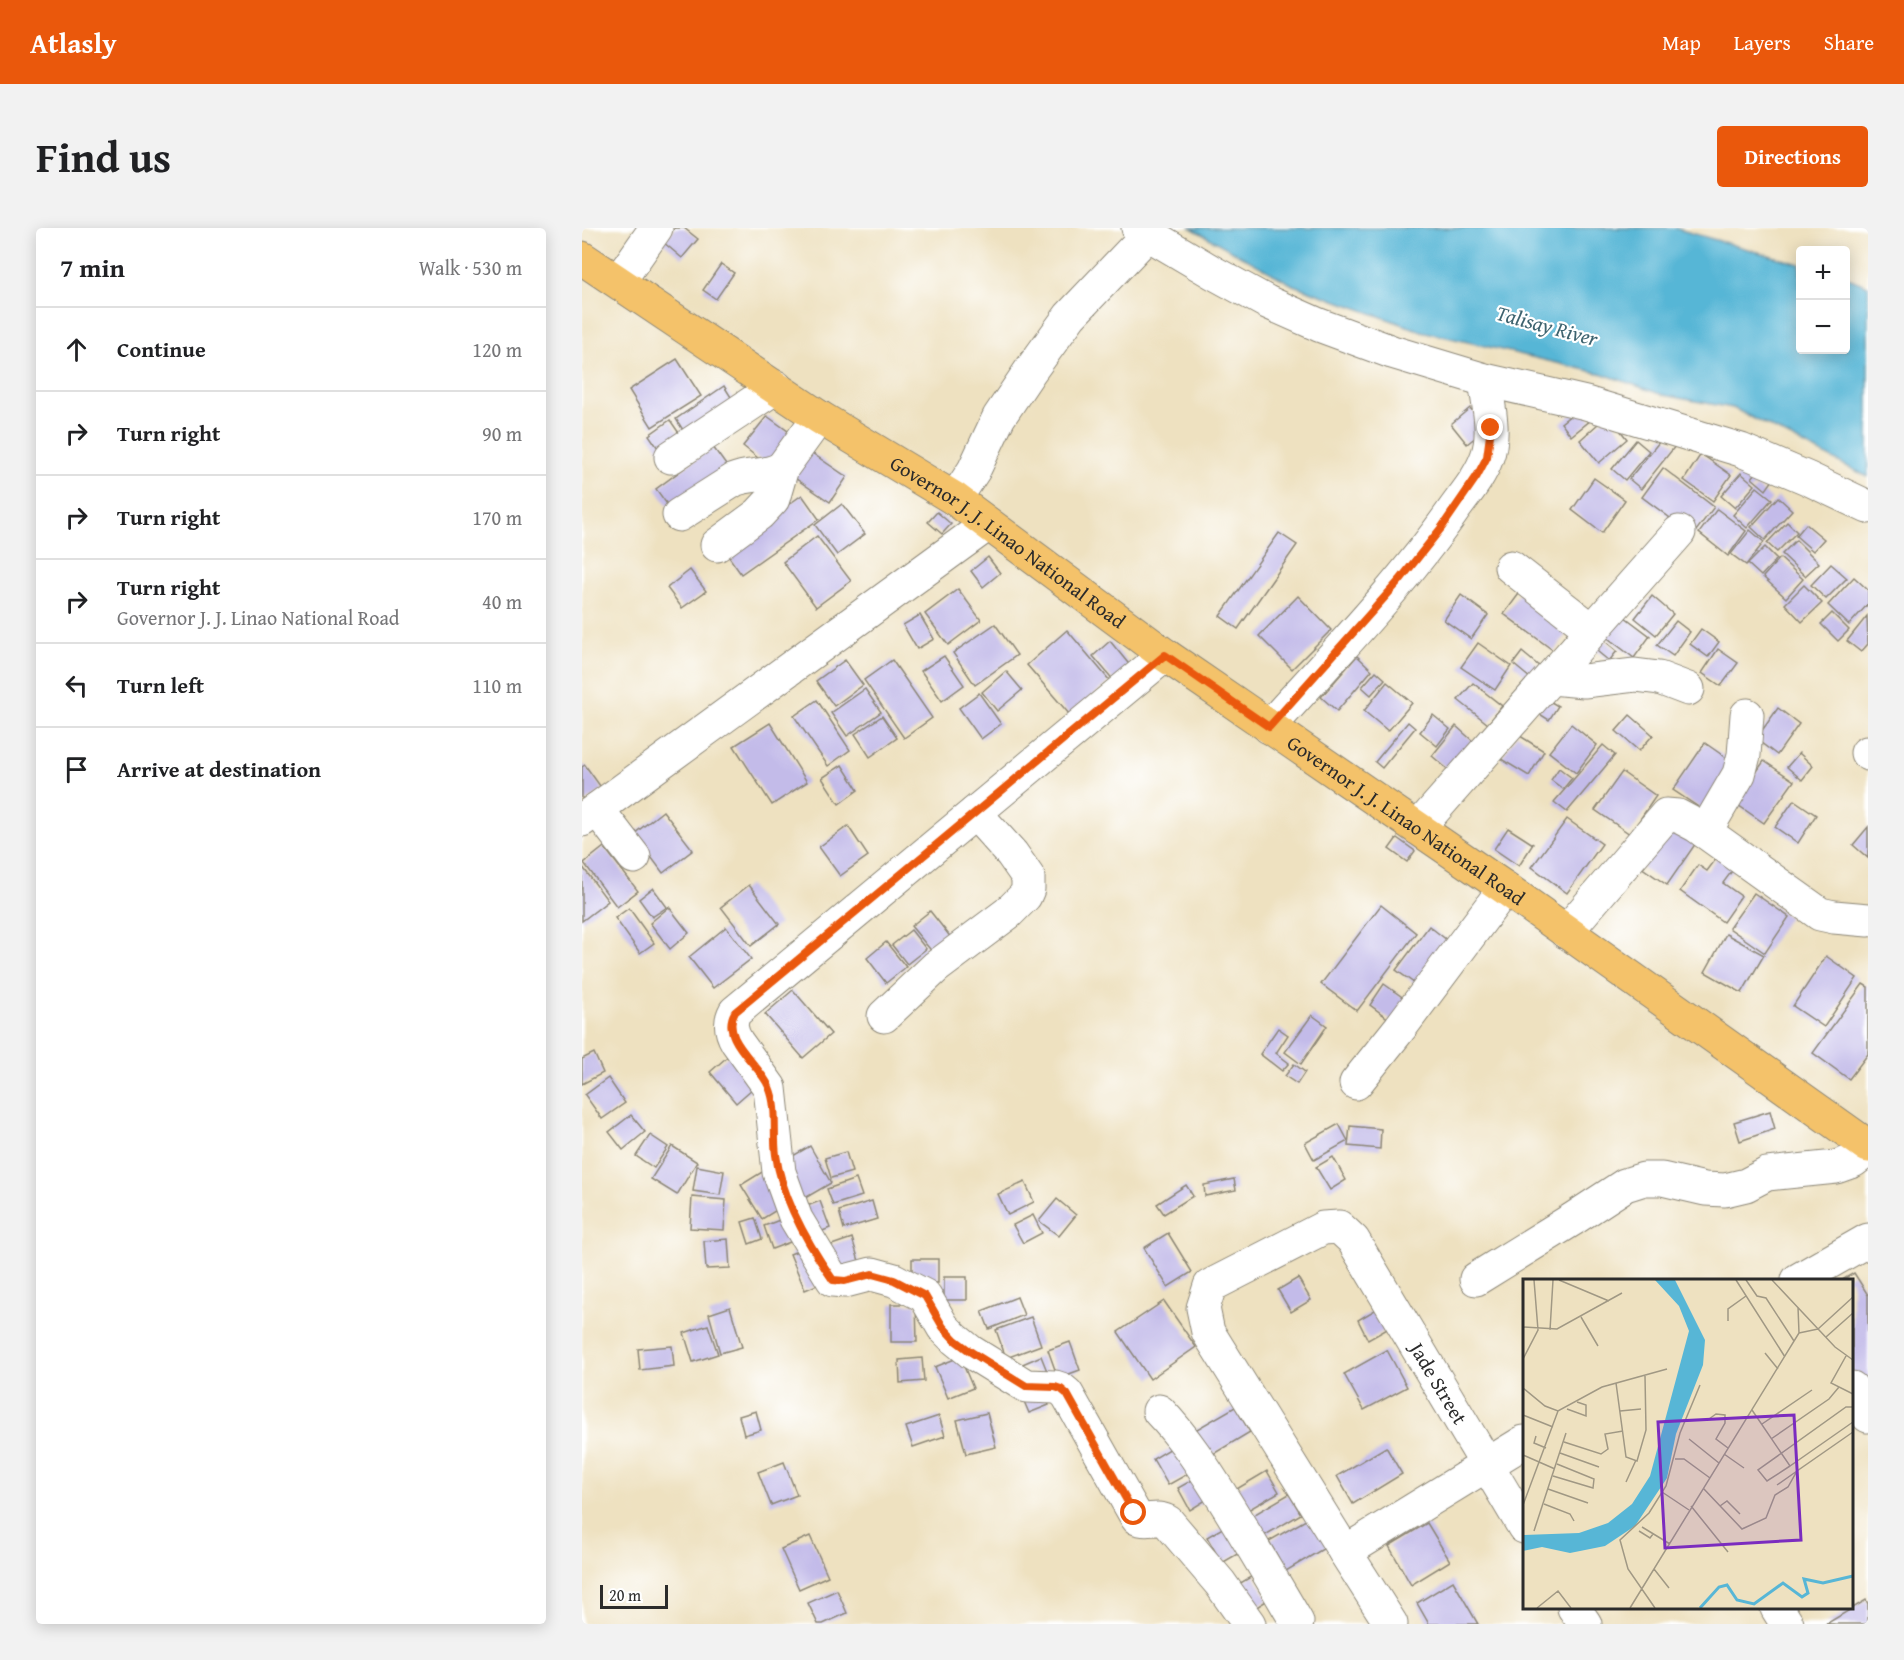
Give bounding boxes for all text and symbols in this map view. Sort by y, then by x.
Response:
text: Atlasly [30,22,117,63]
text: Map [1662,27,1701,58]
text: Layers [1734,27,1791,58]
text: Share [1824,27,1874,58]
text: Find us [36,126,171,187]
button: Directions [1717,126,1868,187]
map controls [1796,246,1850,354]
button: + [1796,246,1850,300]
text: 7 min [60,248,125,287]
text: Walk · 530 m [419,253,522,282]
water label: Talisay River [1493,297,1602,354]
button: − [1796,300,1850,354]
icon: ahead [60,333,93,366]
text: Continue [117,333,206,365]
text: 120 m [472,335,522,364]
route end [1477,414,1503,440]
icon: right [60,417,93,450]
text: Turn right [117,417,220,449]
text: 90 m [482,419,522,448]
street label: Governor J. J. Linao National Road [885,448,1132,635]
icon: right [60,501,93,534]
text: Turn right [117,501,220,533]
text: 170 m [472,503,522,532]
text: Turn right [117,571,220,603]
icon: right [60,585,93,618]
text: 40 m [482,587,522,616]
text: Governor J. J. Linao National Road [117,603,400,632]
icon: left [60,669,93,702]
text: Turn left [117,669,204,701]
text: 110 m [472,671,522,700]
street label: Governor J. J. Linao National Road [1282,728,1531,912]
icon: arrive [60,753,93,786]
text: Arrive at destination [117,753,321,785]
inset map [1523,1279,1853,1609]
street label: Jade Street [1402,1334,1475,1430]
route start [1120,1499,1146,1525]
scale bar [600,1582,668,1610]
text: 20 m [609,1583,641,1607]

